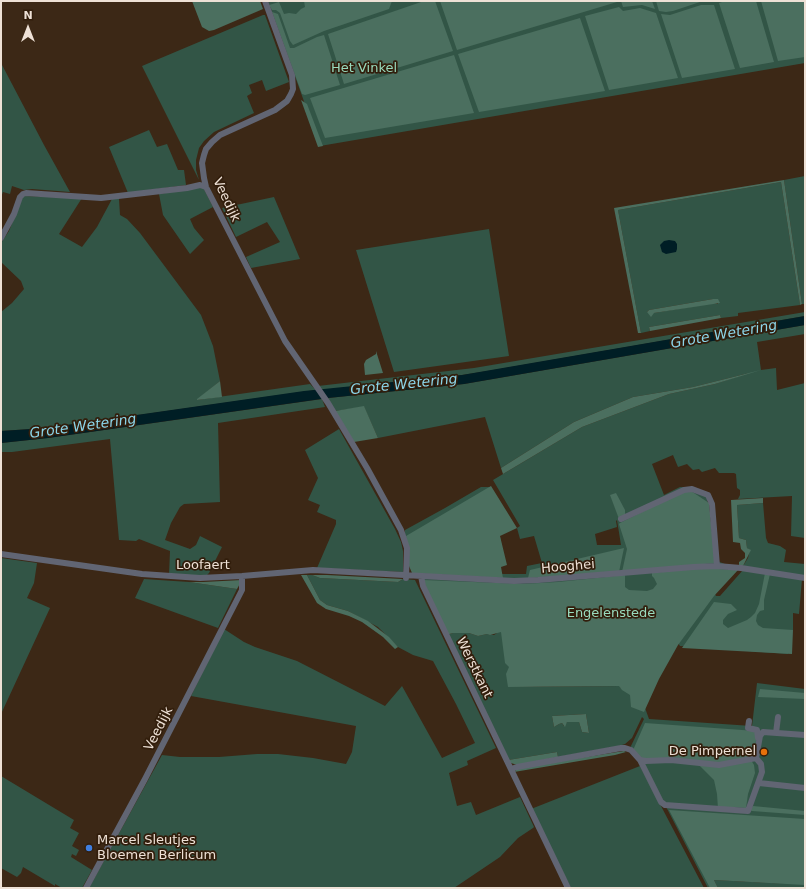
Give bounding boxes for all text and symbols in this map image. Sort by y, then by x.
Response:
north arrow [8,8,48,48]
text: N [23,9,33,22]
park label: Het Vinkel [331,61,397,77]
street label: Veedijk [209,175,243,225]
water label: Grote Wetering [670,317,778,353]
water label: Grote Wetering [350,371,458,399]
water label: Grote Wetering [29,411,137,443]
street label: Hooghei [541,557,595,577]
street label: Loofaert [176,558,230,574]
park label: Engelenstede [567,606,655,622]
street label: Werstkant [453,635,495,701]
street label: Veedijk [141,705,177,753]
place label: De Pimpernel [669,744,756,760]
marker: De Pimpernel [759,747,769,757]
place label: Marcel Sleutjes Bloemen Berlicum [97,833,216,864]
marker: Marcel Sleutjes Bloemen Berlicum [84,843,94,853]

